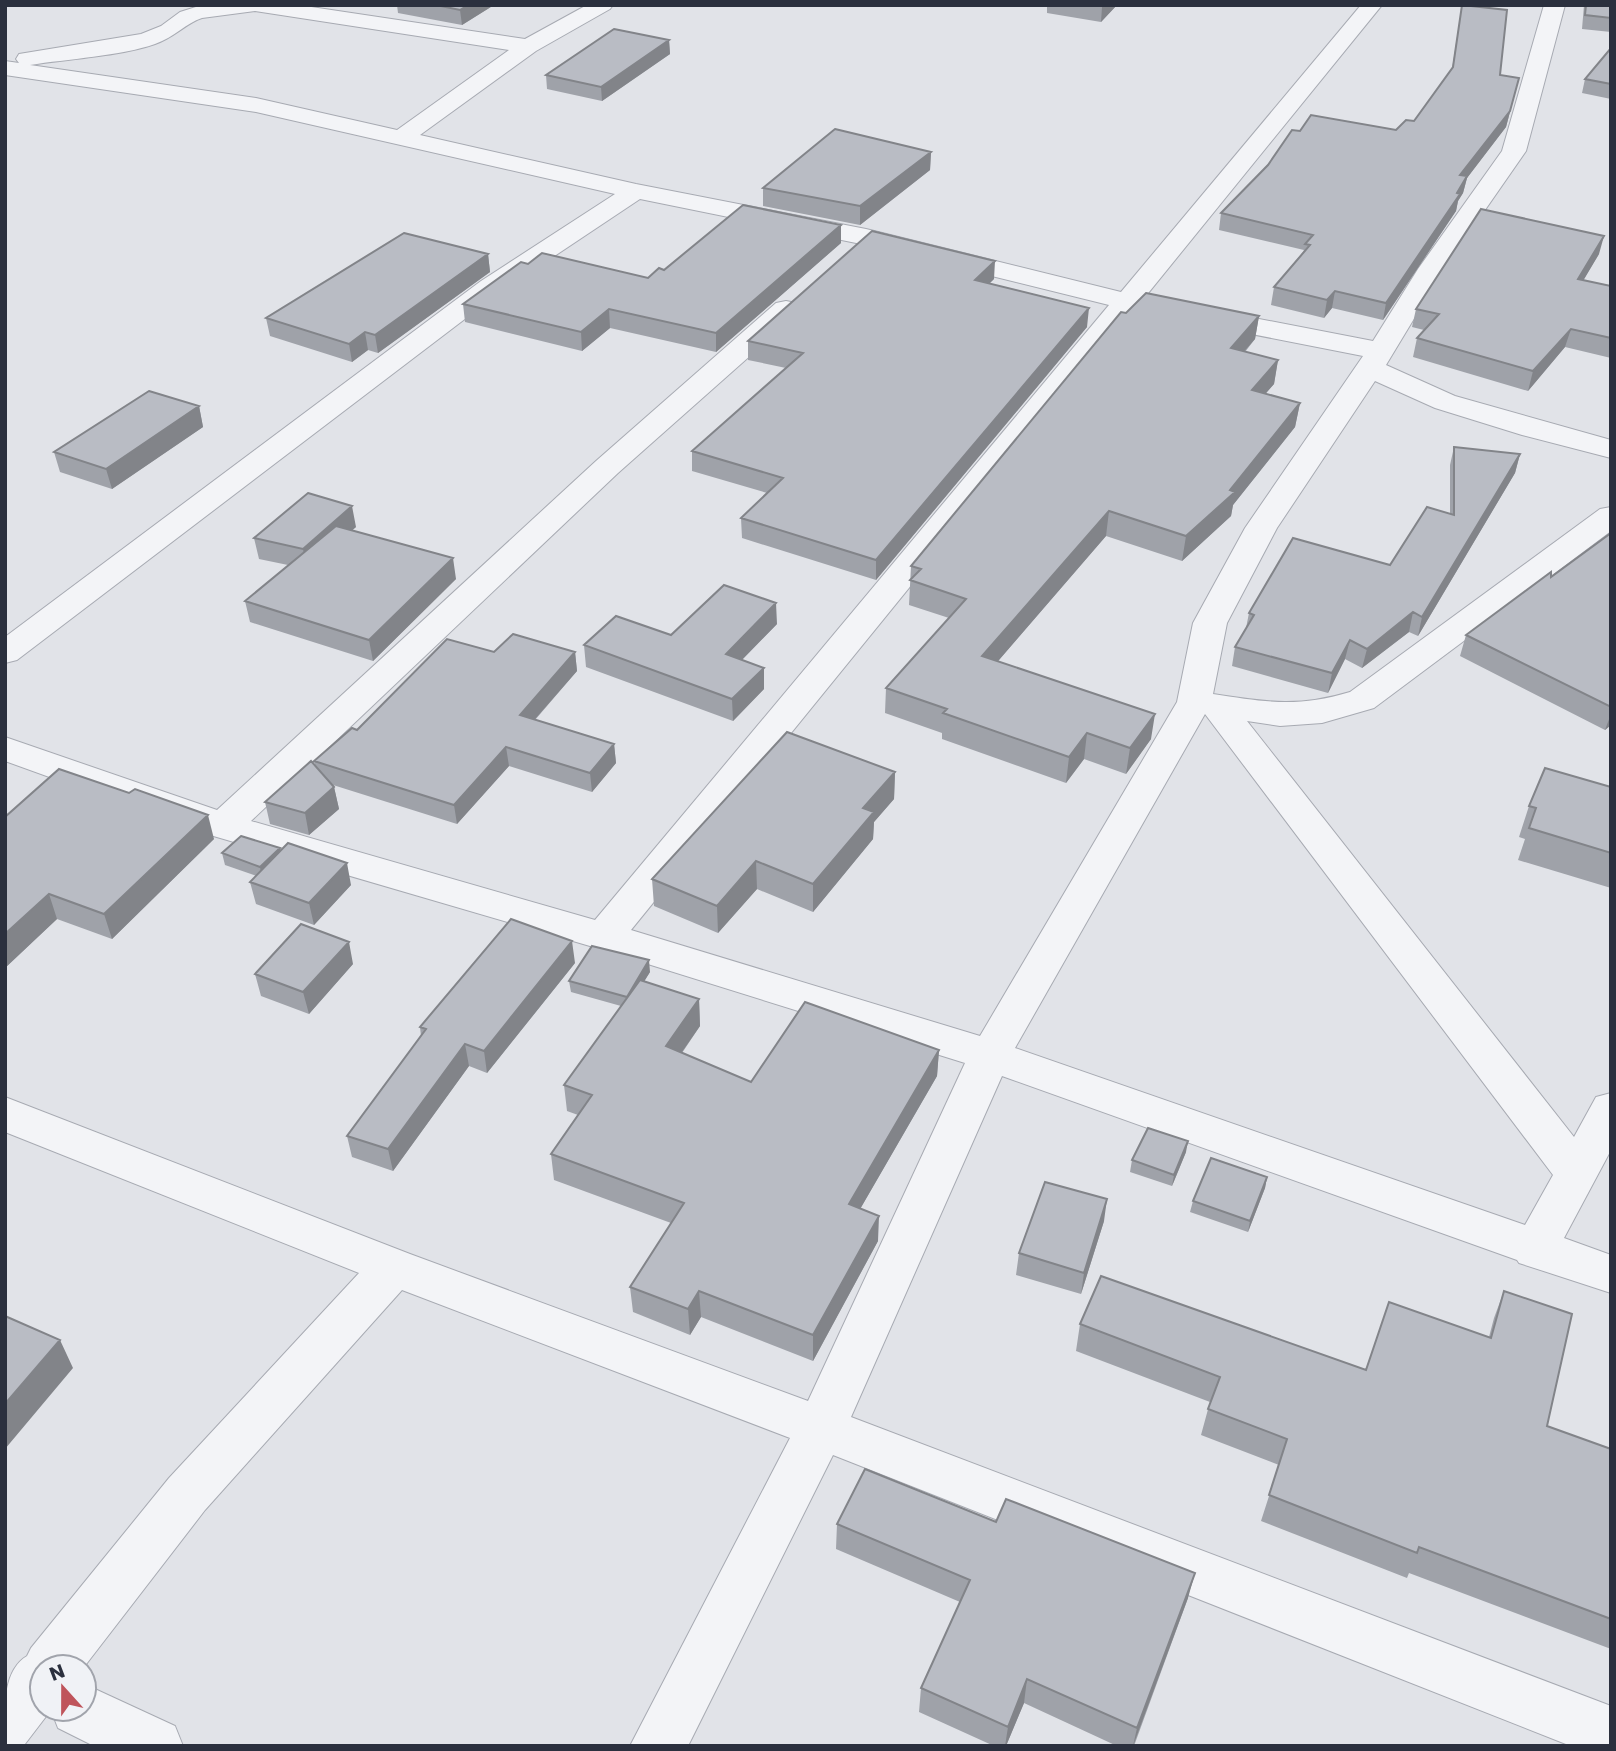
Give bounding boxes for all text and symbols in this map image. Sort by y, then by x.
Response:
north arrow [28,1653,98,1723]
text: N [46,1657,69,1688]

